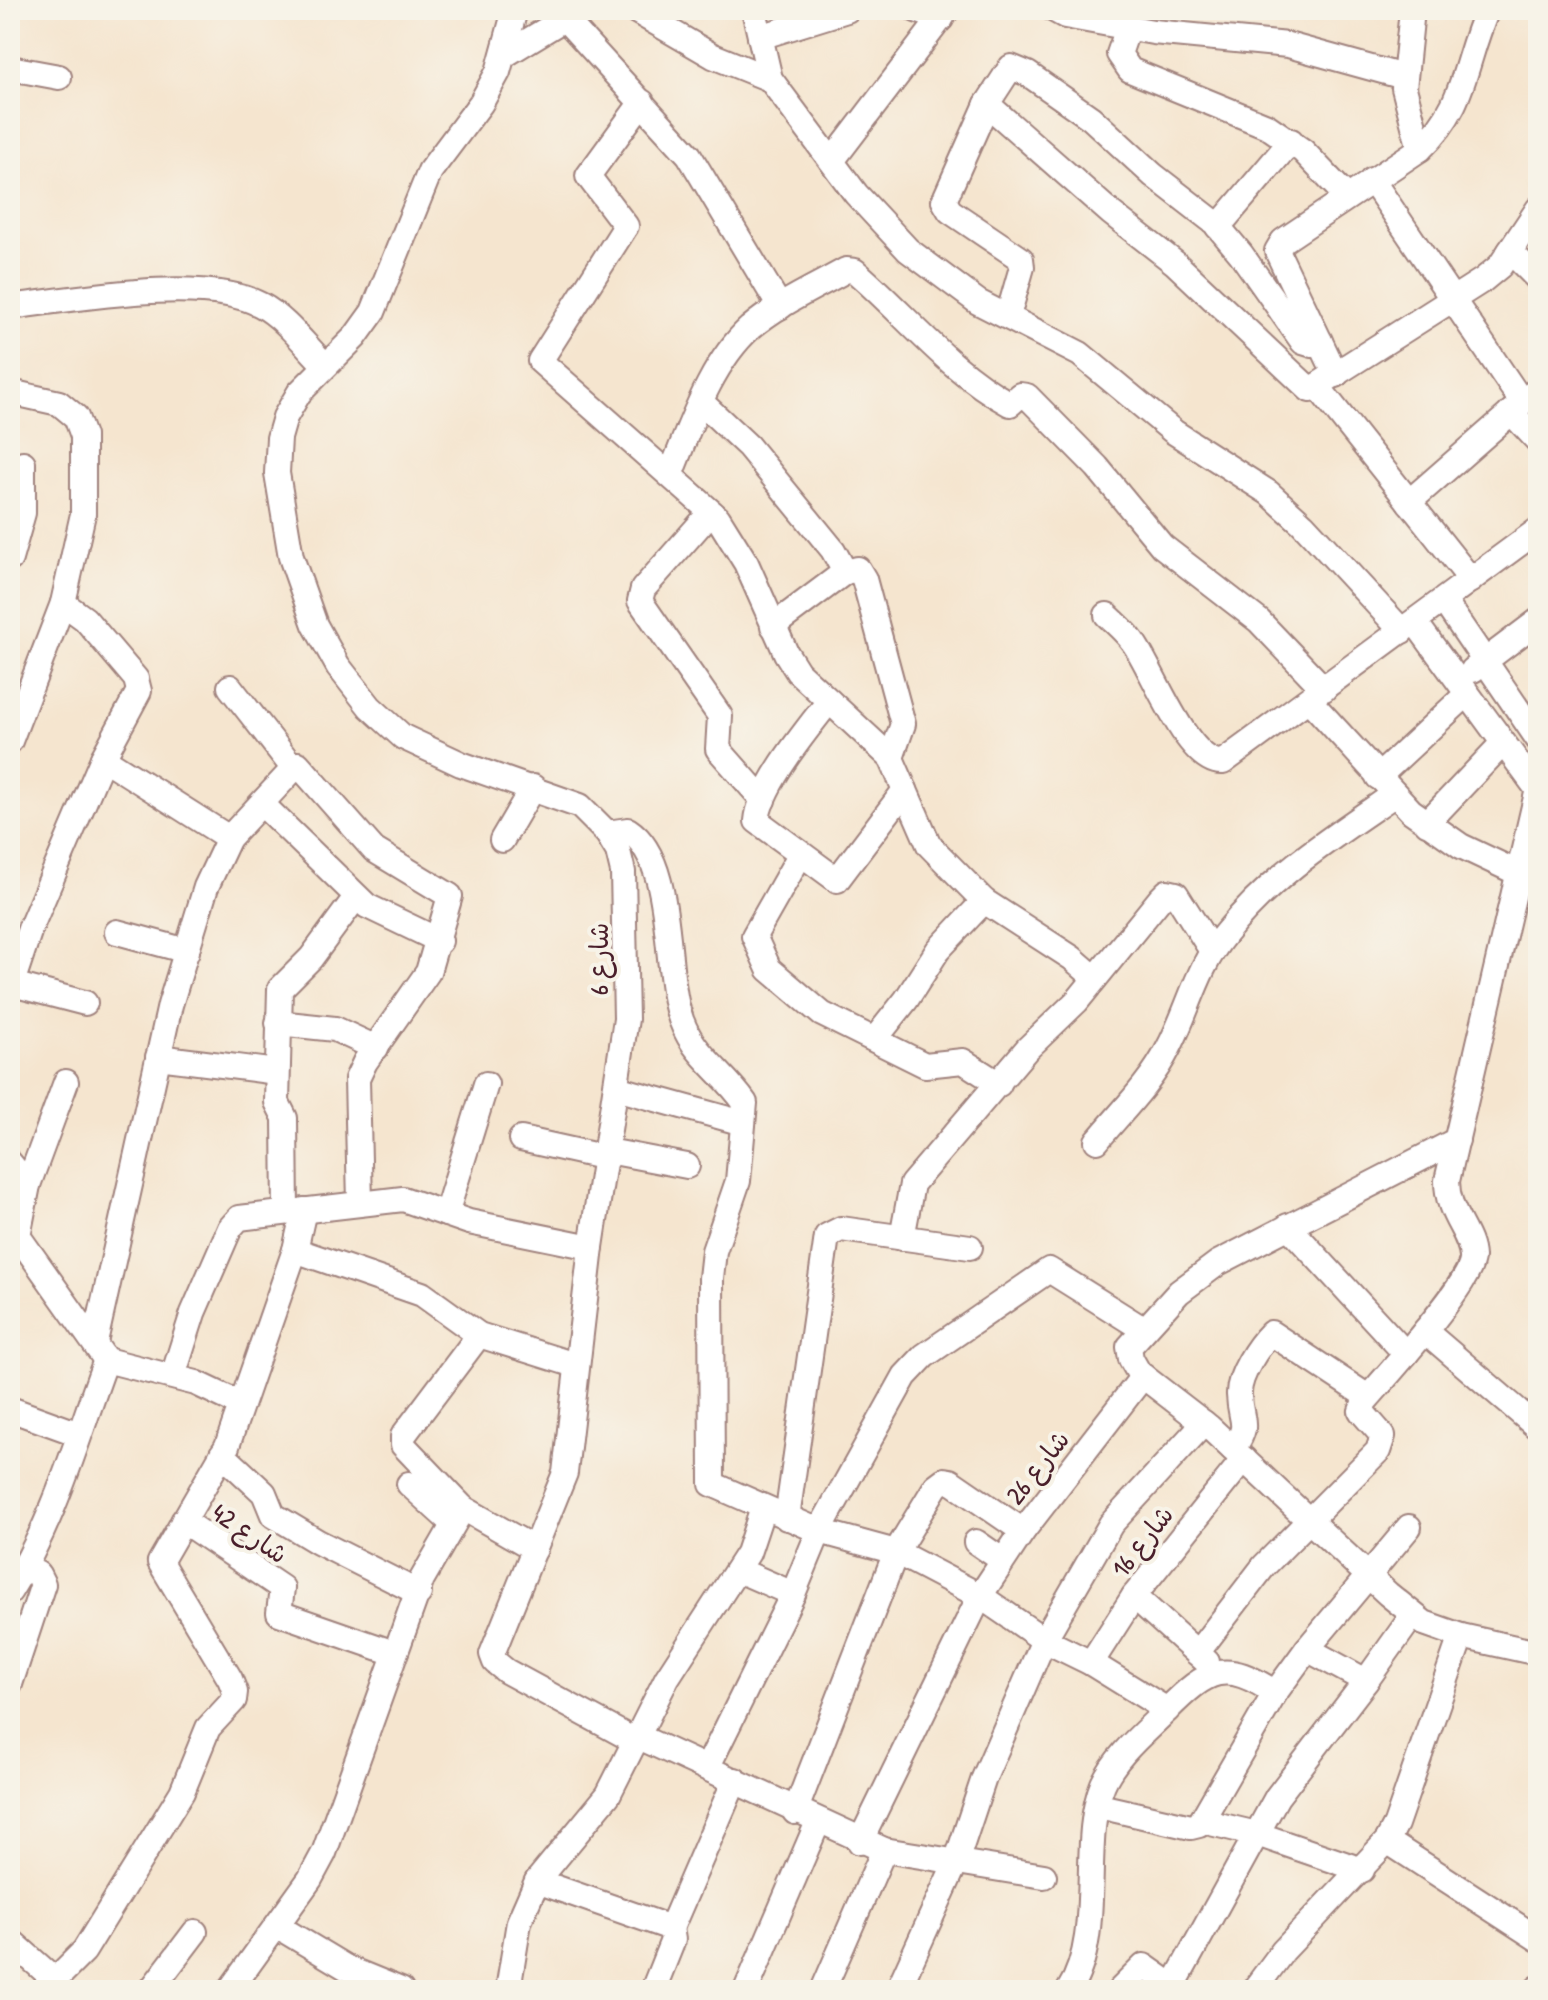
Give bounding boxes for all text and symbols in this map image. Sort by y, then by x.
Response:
street label: شارع 6 [581,923,617,995]
street label: شارع 26 [997,1423,1078,1512]
street label: شارع 42 [205,1495,295,1572]
street label: شارع 16 [1103,1498,1182,1585]

